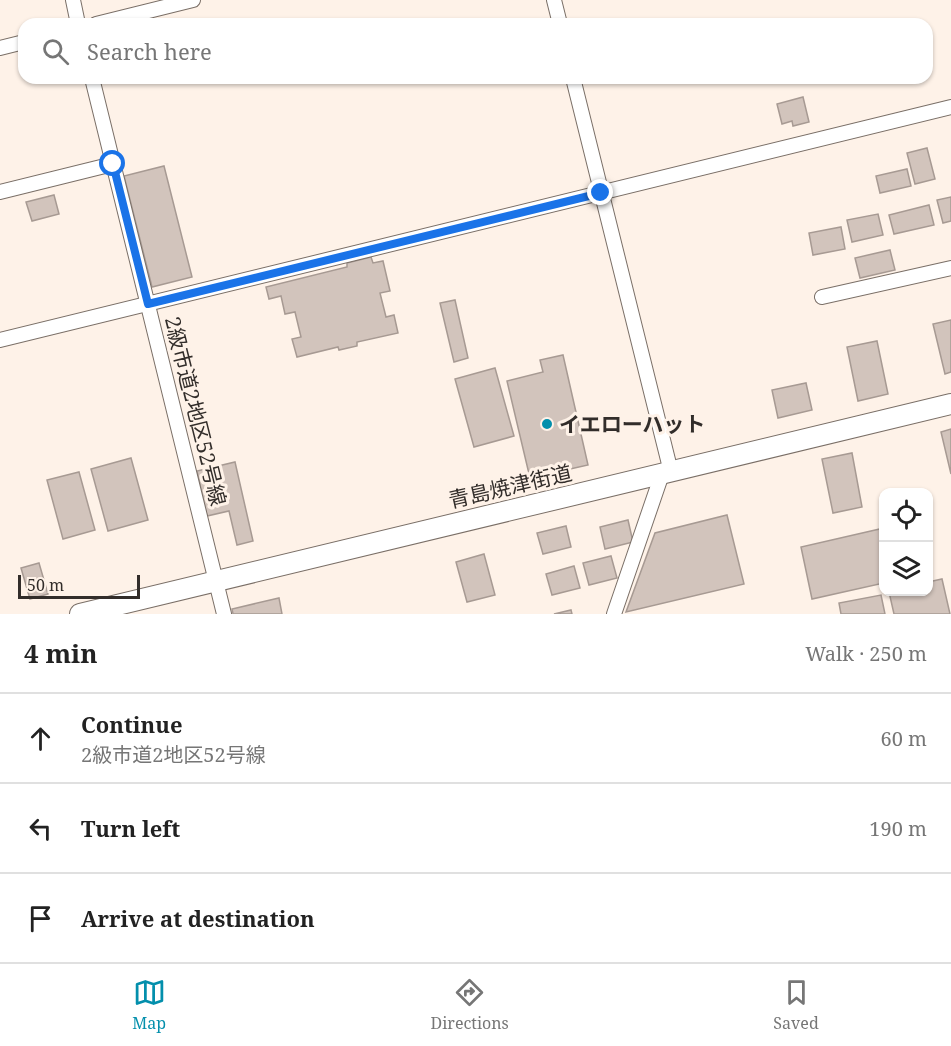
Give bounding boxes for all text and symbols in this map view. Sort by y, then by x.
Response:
search box [18,18,933,84]
icon: search [39,35,72,68]
text: Search here [87,36,212,66]
route start [99,150,125,176]
route end [587,179,613,205]
street label: 2級市道2地区52号線 [159,314,233,508]
place label: イエローハット [559,410,705,438]
marker: イエローハット [540,417,554,431]
street label: 青島焼津街道 [445,458,575,514]
map controls [879,488,933,596]
button: locate [879,488,933,542]
button: layers [879,542,933,596]
scale bar [18,572,140,600]
text: 50 m [27,574,64,596]
text: 4 min [24,635,98,671]
text: Walk · 250 m [805,640,927,667]
text: Continue [81,709,183,739]
icon: ahead [24,722,57,755]
text: 60 m [881,725,927,752]
text: 2級市道2地区52号線 [81,741,266,768]
icon: left [24,812,57,845]
text: Turn left [81,813,180,843]
text: 190 m [869,815,927,842]
icon: arrive [24,902,57,935]
text: Arrive at destination [81,903,315,933]
tab: Map [132,976,166,1034]
tab: Directions [431,976,509,1034]
tab: Saved [773,976,819,1034]

